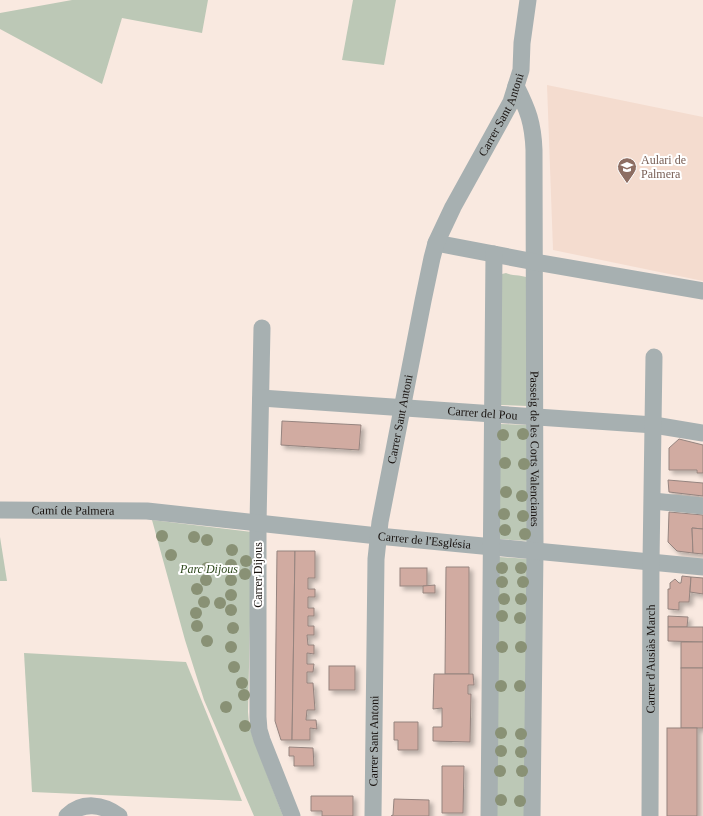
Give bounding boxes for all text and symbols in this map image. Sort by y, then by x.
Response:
street label: Carrer Sant Antoni [475,71,527,159]
place label: Aulari de Palmera [641,153,686,181]
school or university icon: Aulari de Palmera [616,156,638,184]
street label: Passeig de les Corts Valencianes [528,371,542,527]
street label: Carrer Sant Antoni [384,373,416,465]
street label: Carrer del Pou [447,404,518,423]
street label: Camí de Palmera [32,503,115,518]
street label: Carrer de l'Església [377,529,472,552]
street label: Carrer Dijous [251,542,265,608]
park label: Parc Dijous [179,562,238,576]
street label: Carrer d'Ausiàs March [643,605,658,713]
street label: Carrer Sant Antoni [366,695,381,786]

